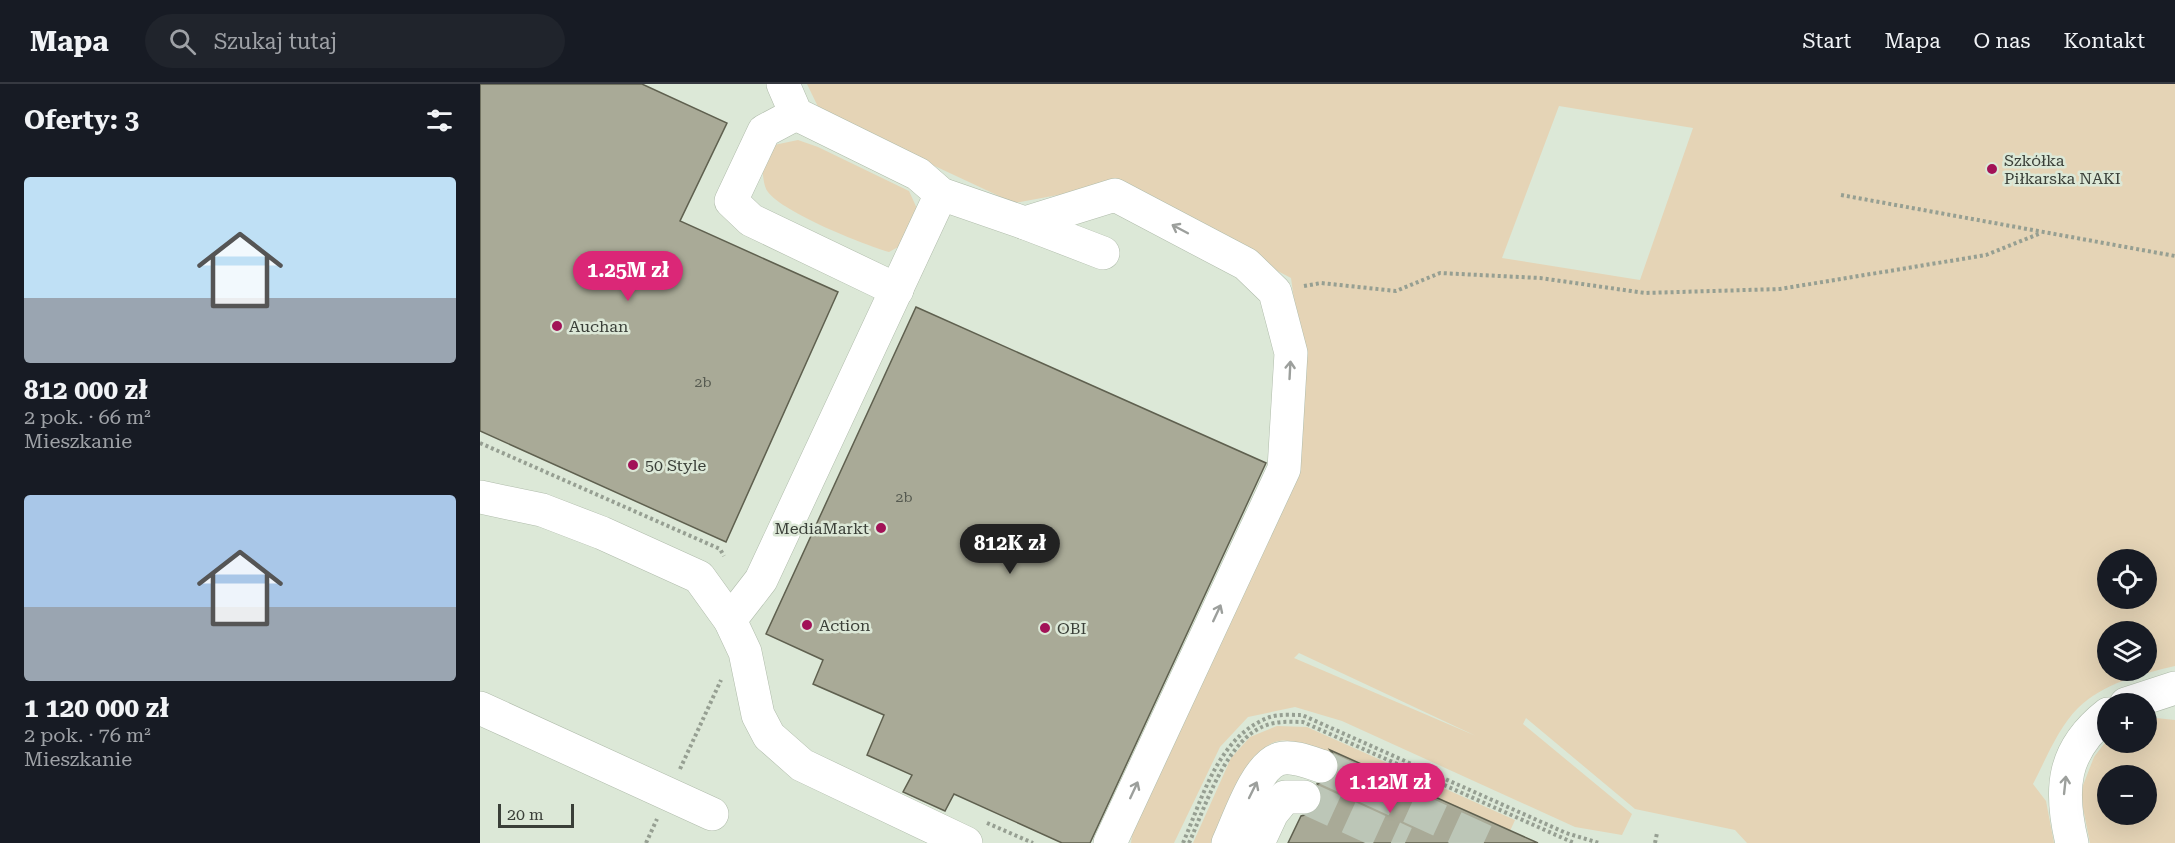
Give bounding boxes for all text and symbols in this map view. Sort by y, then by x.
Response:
search box [145,14,565,68]
text: Mapa [30,25,109,58]
icon: search [166,25,199,58]
text: Szukaj tutaj [214,29,337,54]
text: Start [1803,29,1851,53]
text: Mapa [1884,29,1941,53]
text: O nas [1974,29,2030,53]
text: Kontakt [2063,29,2145,53]
icon: filters [423,104,456,137]
text: Oferty: 3 [24,105,139,135]
place label: Szkółka Piłkarska NAKI [2004,151,2121,188]
marker: Szkółka Piłkarska NAKI [1985,162,1999,176]
icon: home [186,216,294,324]
one-way arrow [1171,223,1189,235]
pin: 1.25M zł [566,251,690,302]
text: 1.25M zł [587,258,669,282]
place label: Auchan [569,317,628,336]
marker: Auchan [550,319,564,333]
one-way arrow [1284,361,1295,381]
house number: 2b [695,374,711,390]
text: 812 000 zł [24,375,148,405]
text: 2 pok. · 66 m² [24,405,151,429]
text: Mieszkanie [24,429,132,453]
place label: 50 Style [645,456,706,475]
marker: 50 Style [626,458,640,472]
house number: 2b [896,489,912,505]
place label: MediaMarkt [775,519,869,538]
marker: MediaMarkt [874,521,888,535]
pin: 812K zł [955,524,1065,575]
text: 812K zł [974,531,1046,555]
icon: home [186,534,294,642]
map controls [2097,549,2157,825]
button: locate [2097,549,2157,609]
one-way arrow [1211,605,1223,623]
place label: Action [819,616,870,635]
marker: Action [800,618,814,632]
place label: OBI [1057,619,1086,638]
marker: OBI [1038,621,1052,635]
button: layers [2097,621,2157,681]
text: 1 120 000 zł [24,693,169,723]
button: + [2097,693,2157,753]
text: 2 pok. · 76 m² [24,723,151,747]
text: Mieszkanie [24,747,132,771]
pin: 1.12M zł [1328,763,1452,814]
button: − [2097,765,2157,825]
text: 1.12M zł [1349,770,1431,794]
one-way arrow [2060,776,2071,796]
one-way arrow [1129,781,1141,799]
one-way arrow [1247,781,1259,799]
scale bar [498,801,574,828]
text: 20 m [507,805,544,824]

